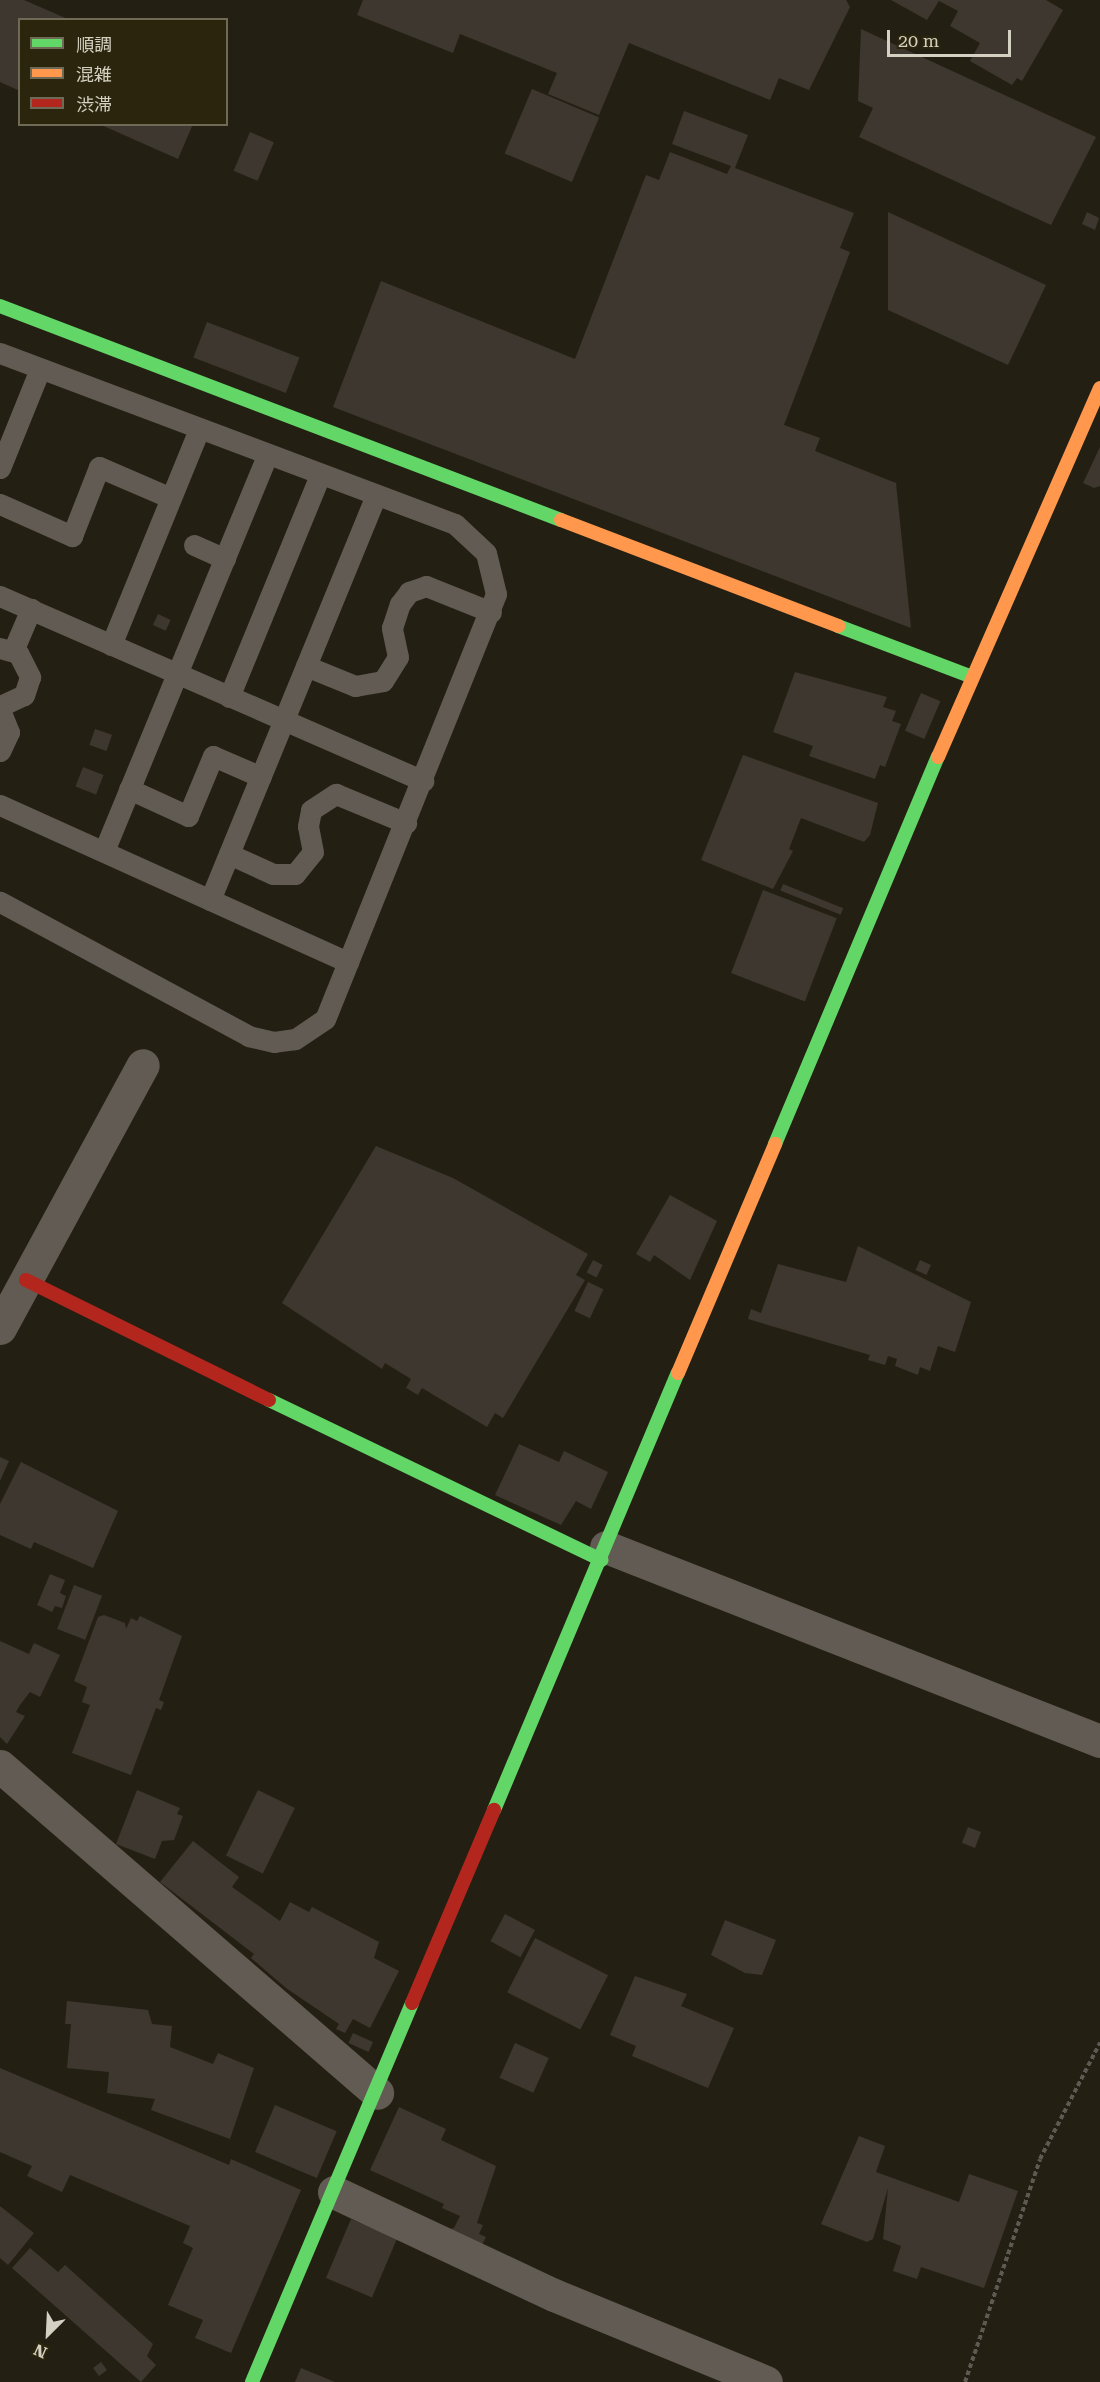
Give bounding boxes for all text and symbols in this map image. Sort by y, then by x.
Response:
legend [18,18,228,126]
scale bar [890,18,1014,56]
text: 20 m [898,30,939,51]
text: 順調 [76,34,112,55]
text: 混雑 [76,64,112,85]
text: 渋滞 [76,94,112,115]
north arrow [18,2304,78,2364]
text: N [31,2340,50,2362]

